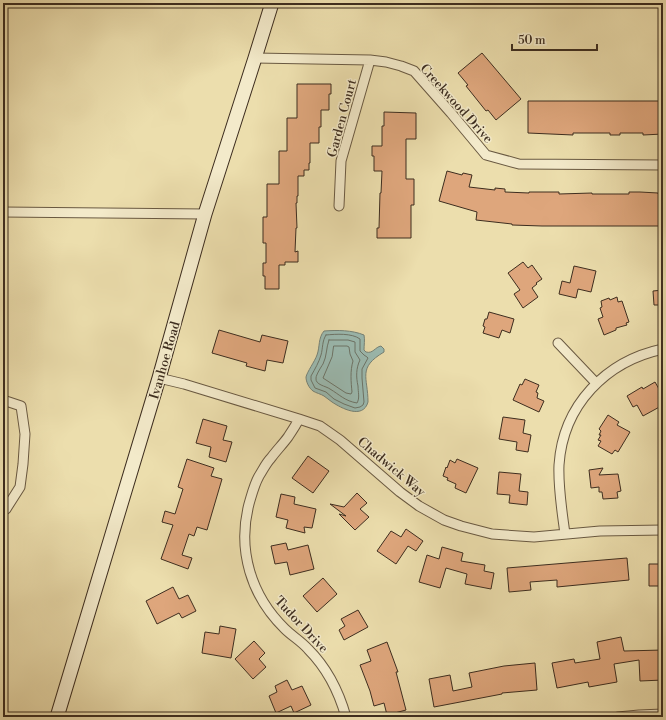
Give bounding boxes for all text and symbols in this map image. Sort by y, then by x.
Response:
scale bar [512,26,597,52]
text: 50 m [518,33,546,48]
street label: Creekwood Drive [417,61,496,147]
street label: Garden Court [324,77,360,159]
street label: Ivanhoe Road [146,319,184,401]
street label: Chadwick Way [354,434,429,500]
street label: Tudor Drive [271,593,332,657]

